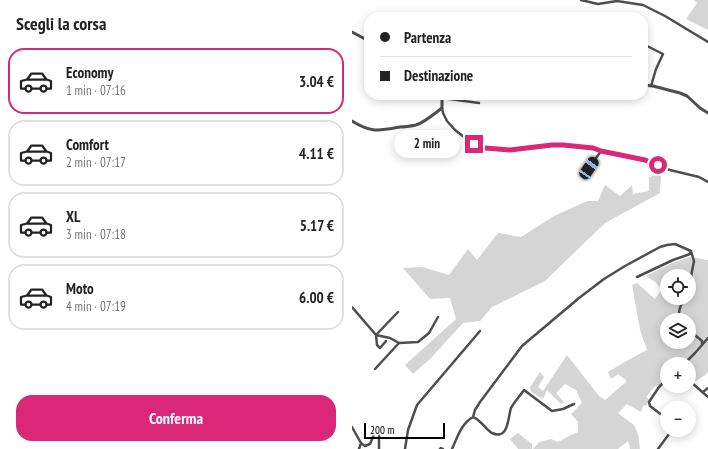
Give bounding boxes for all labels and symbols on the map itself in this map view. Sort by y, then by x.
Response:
callout: 2 min [394,130,460,158]
route end [465,135,483,153]
car [577,155,601,181]
route start [649,156,667,174]
scale bar [364,421,445,440]

